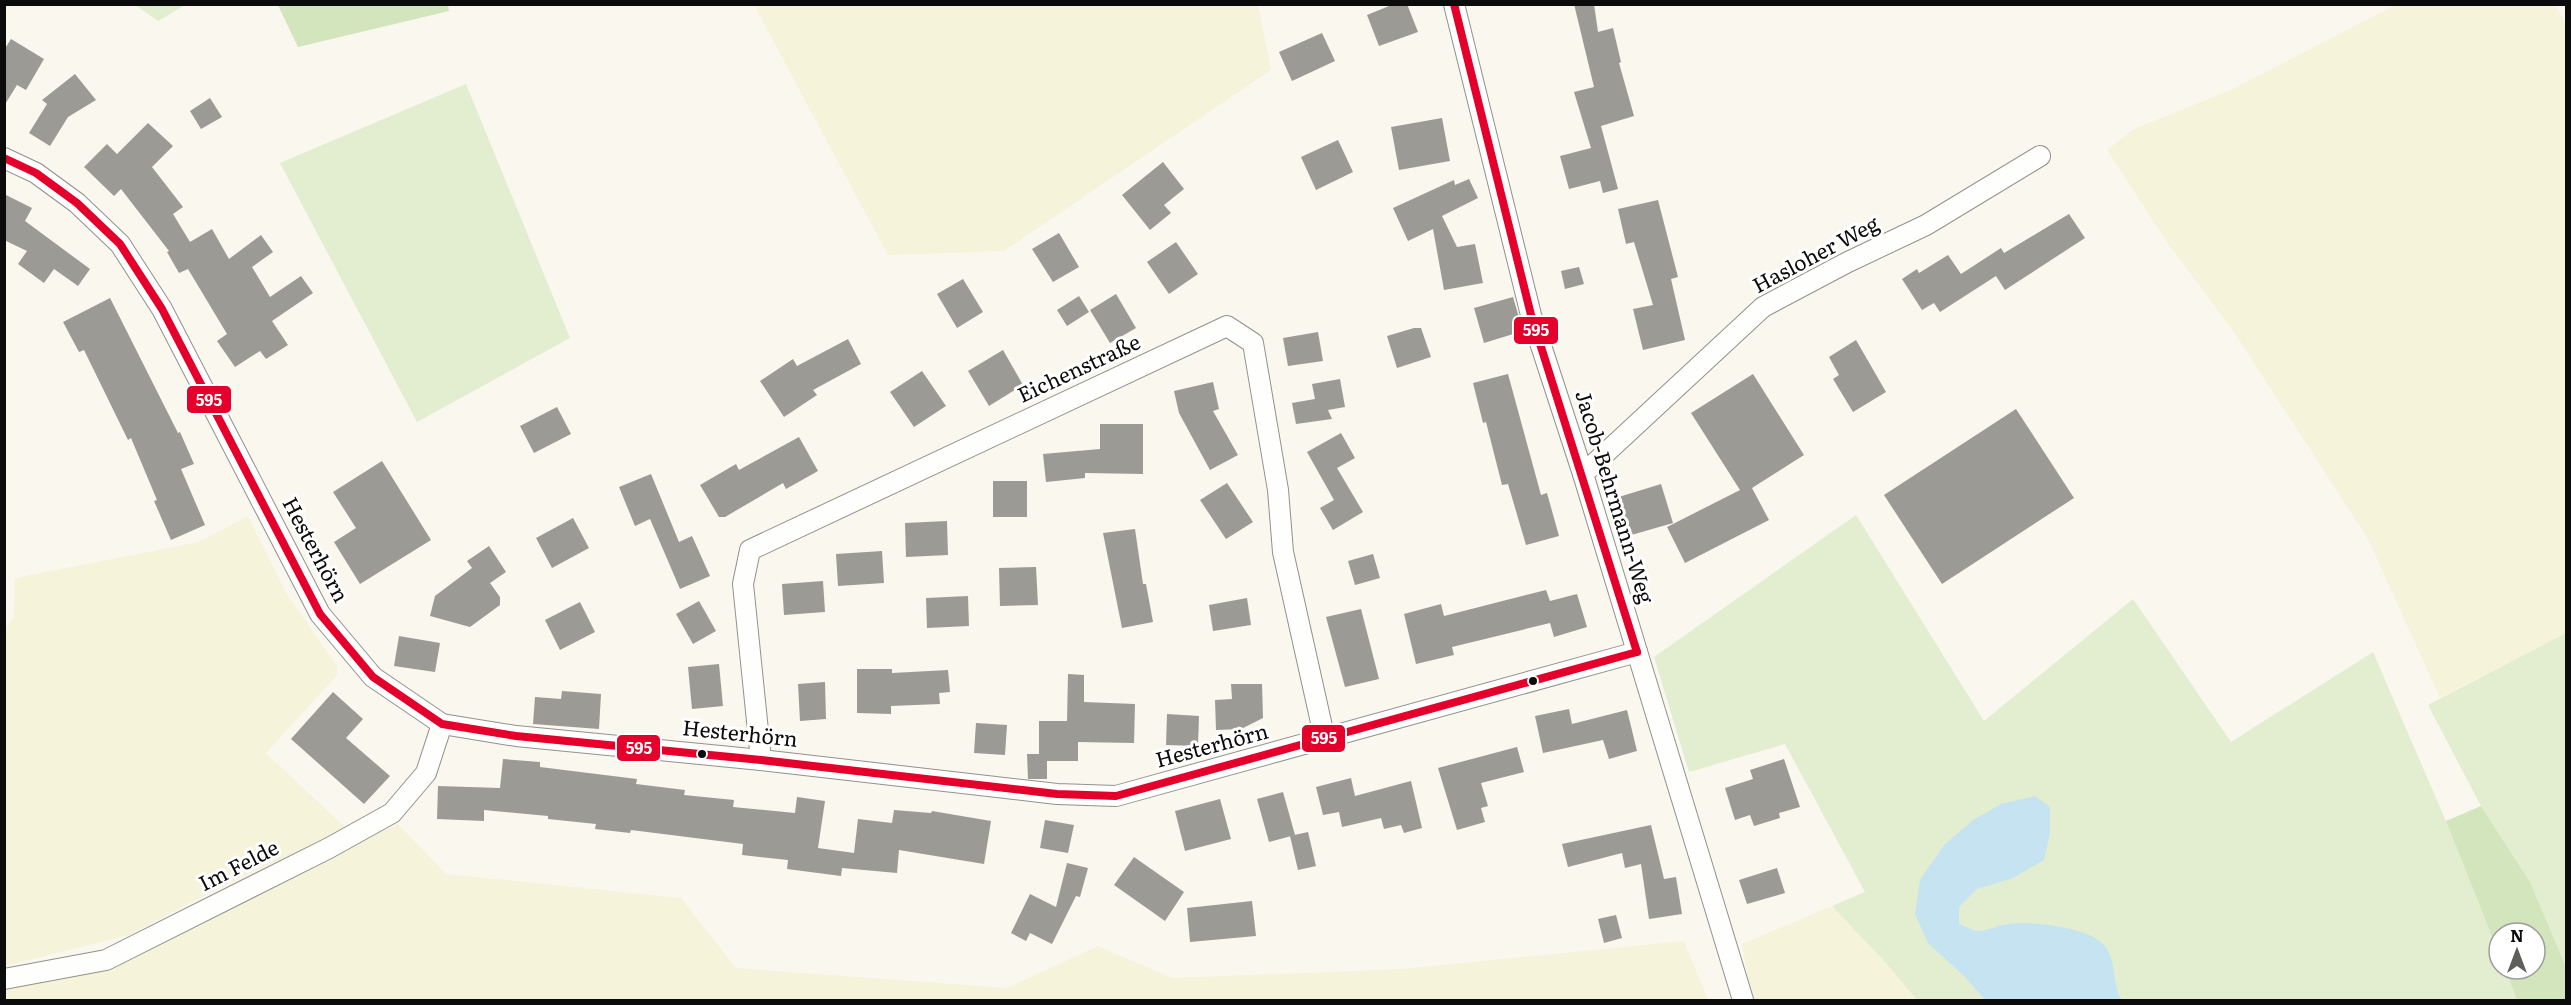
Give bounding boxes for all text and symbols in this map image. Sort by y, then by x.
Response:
street label: Hasloher Weg [1746,206,1884,299]
line badge: 595 [1513,316,1559,345]
text: 595 [1523,317,1549,341]
street label: Eichenstraße [1011,325,1145,409]
line badge: 595 [186,385,232,414]
street label: Jacob-Behrmann-Weg [1569,386,1664,607]
text: 595 [196,387,222,411]
street label: Hesterhörn [276,491,358,607]
unlabelled marker [1527,675,1539,687]
street label: Hesterhörn [681,710,799,753]
street label: Hesterhörn [1152,714,1271,774]
line badge: 595 [1301,724,1346,753]
text: 595 [1311,725,1337,749]
line badge: 595 [616,734,661,762]
text: 595 [626,735,652,759]
unlabelled marker [696,748,708,760]
street label: Im Felde [192,830,283,897]
north arrow [2487,921,2547,981]
text: N [2510,923,2524,947]

